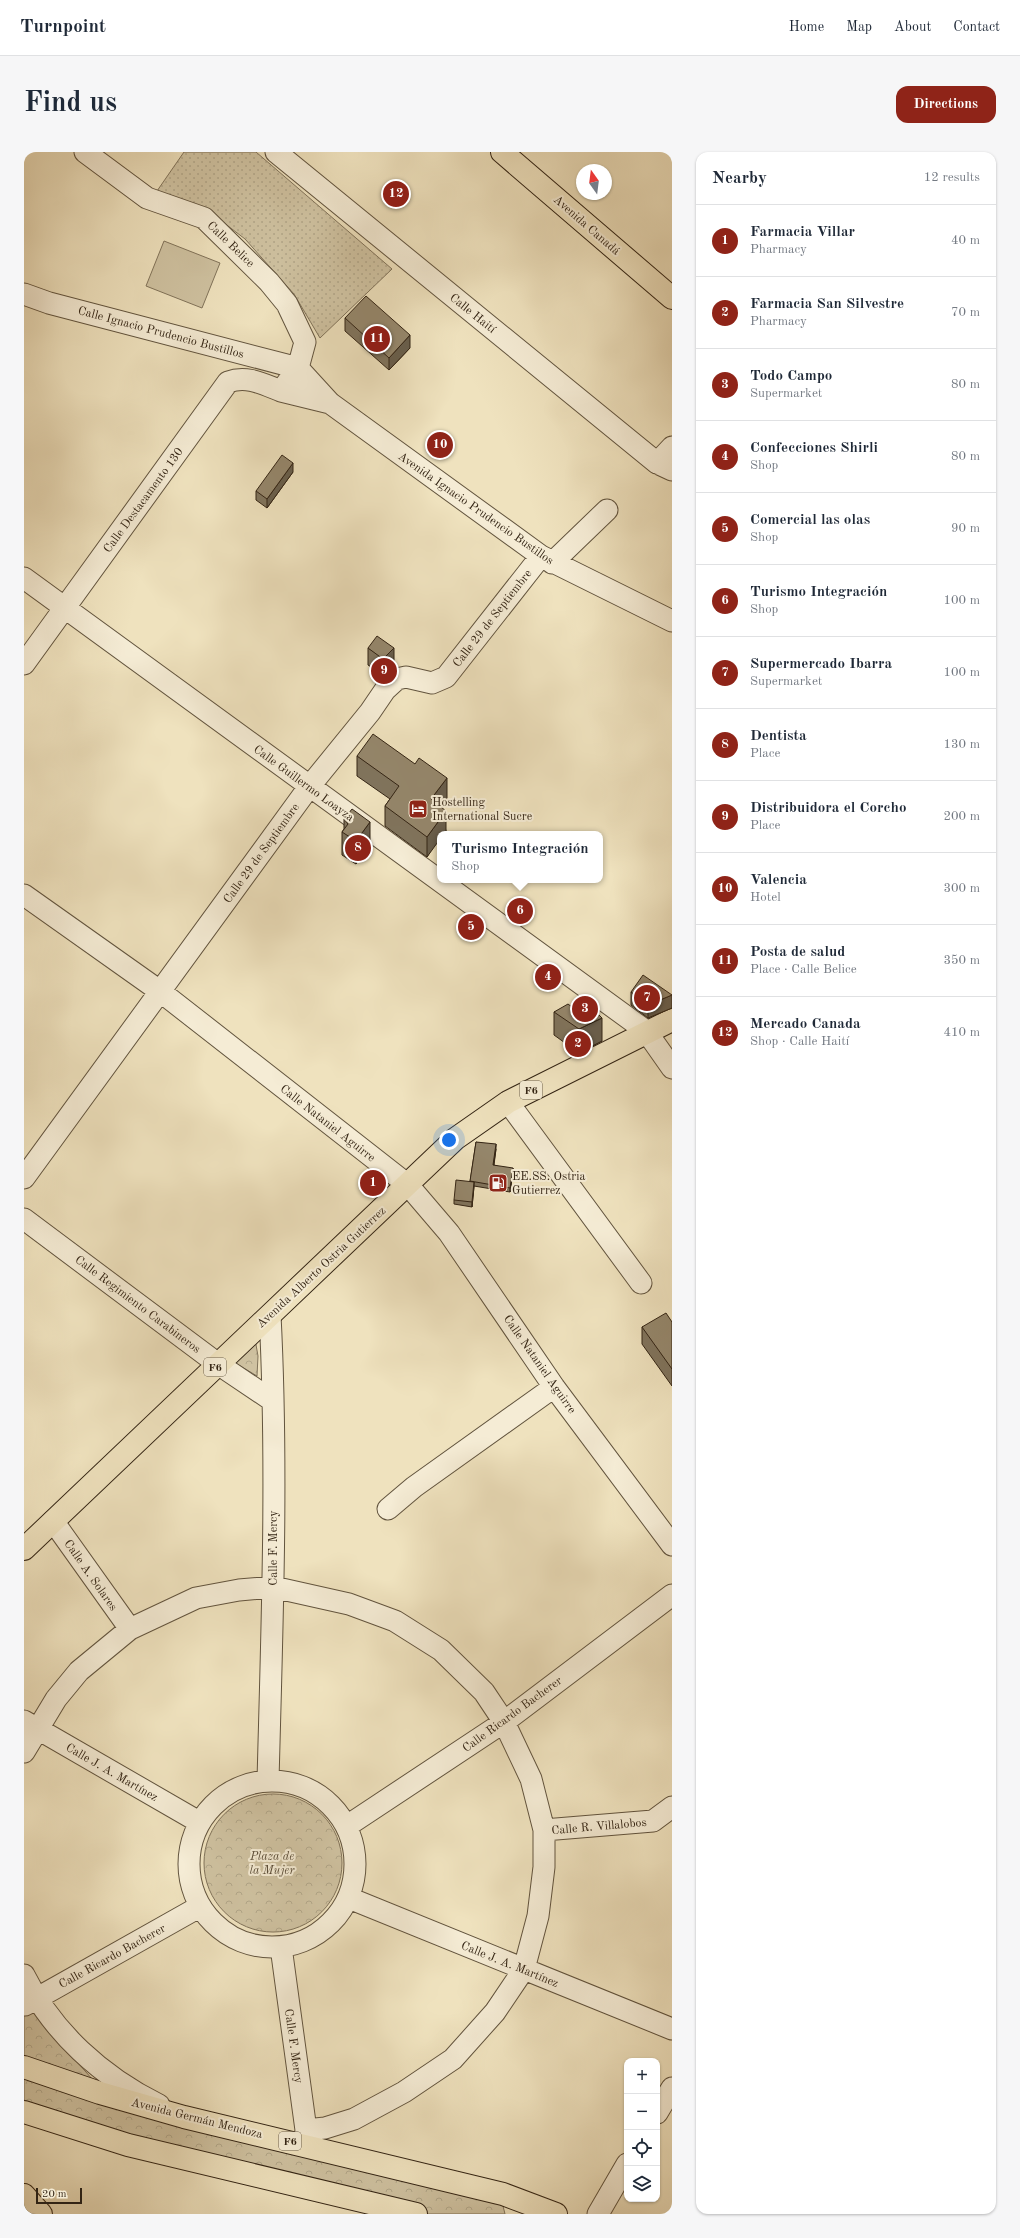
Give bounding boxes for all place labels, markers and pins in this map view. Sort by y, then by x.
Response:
pin: 12 [383,179,409,209]
pin: 11 [364,324,390,354]
pin: 10 [427,430,453,460]
pin: 9 [371,656,397,686]
place label: Hostelling International Sucre [432,797,533,823]
hotel icon: Hostelling International Sucre [407,798,429,820]
pin: 8 [345,833,371,863]
pin: 6 [507,896,533,926]
pin: 5 [458,912,484,942]
pin: 4 [535,962,561,992]
pin: 7 [634,983,660,1013]
pin: 3 [572,994,598,1024]
pin: 2 [565,1029,591,1059]
pin: 1 [360,1168,386,1198]
place label: EE.SS. Ostria Gutierrez [512,1171,585,1197]
fuel station icon: EE.SS. Ostria Gutierrez [487,1172,509,1194]

